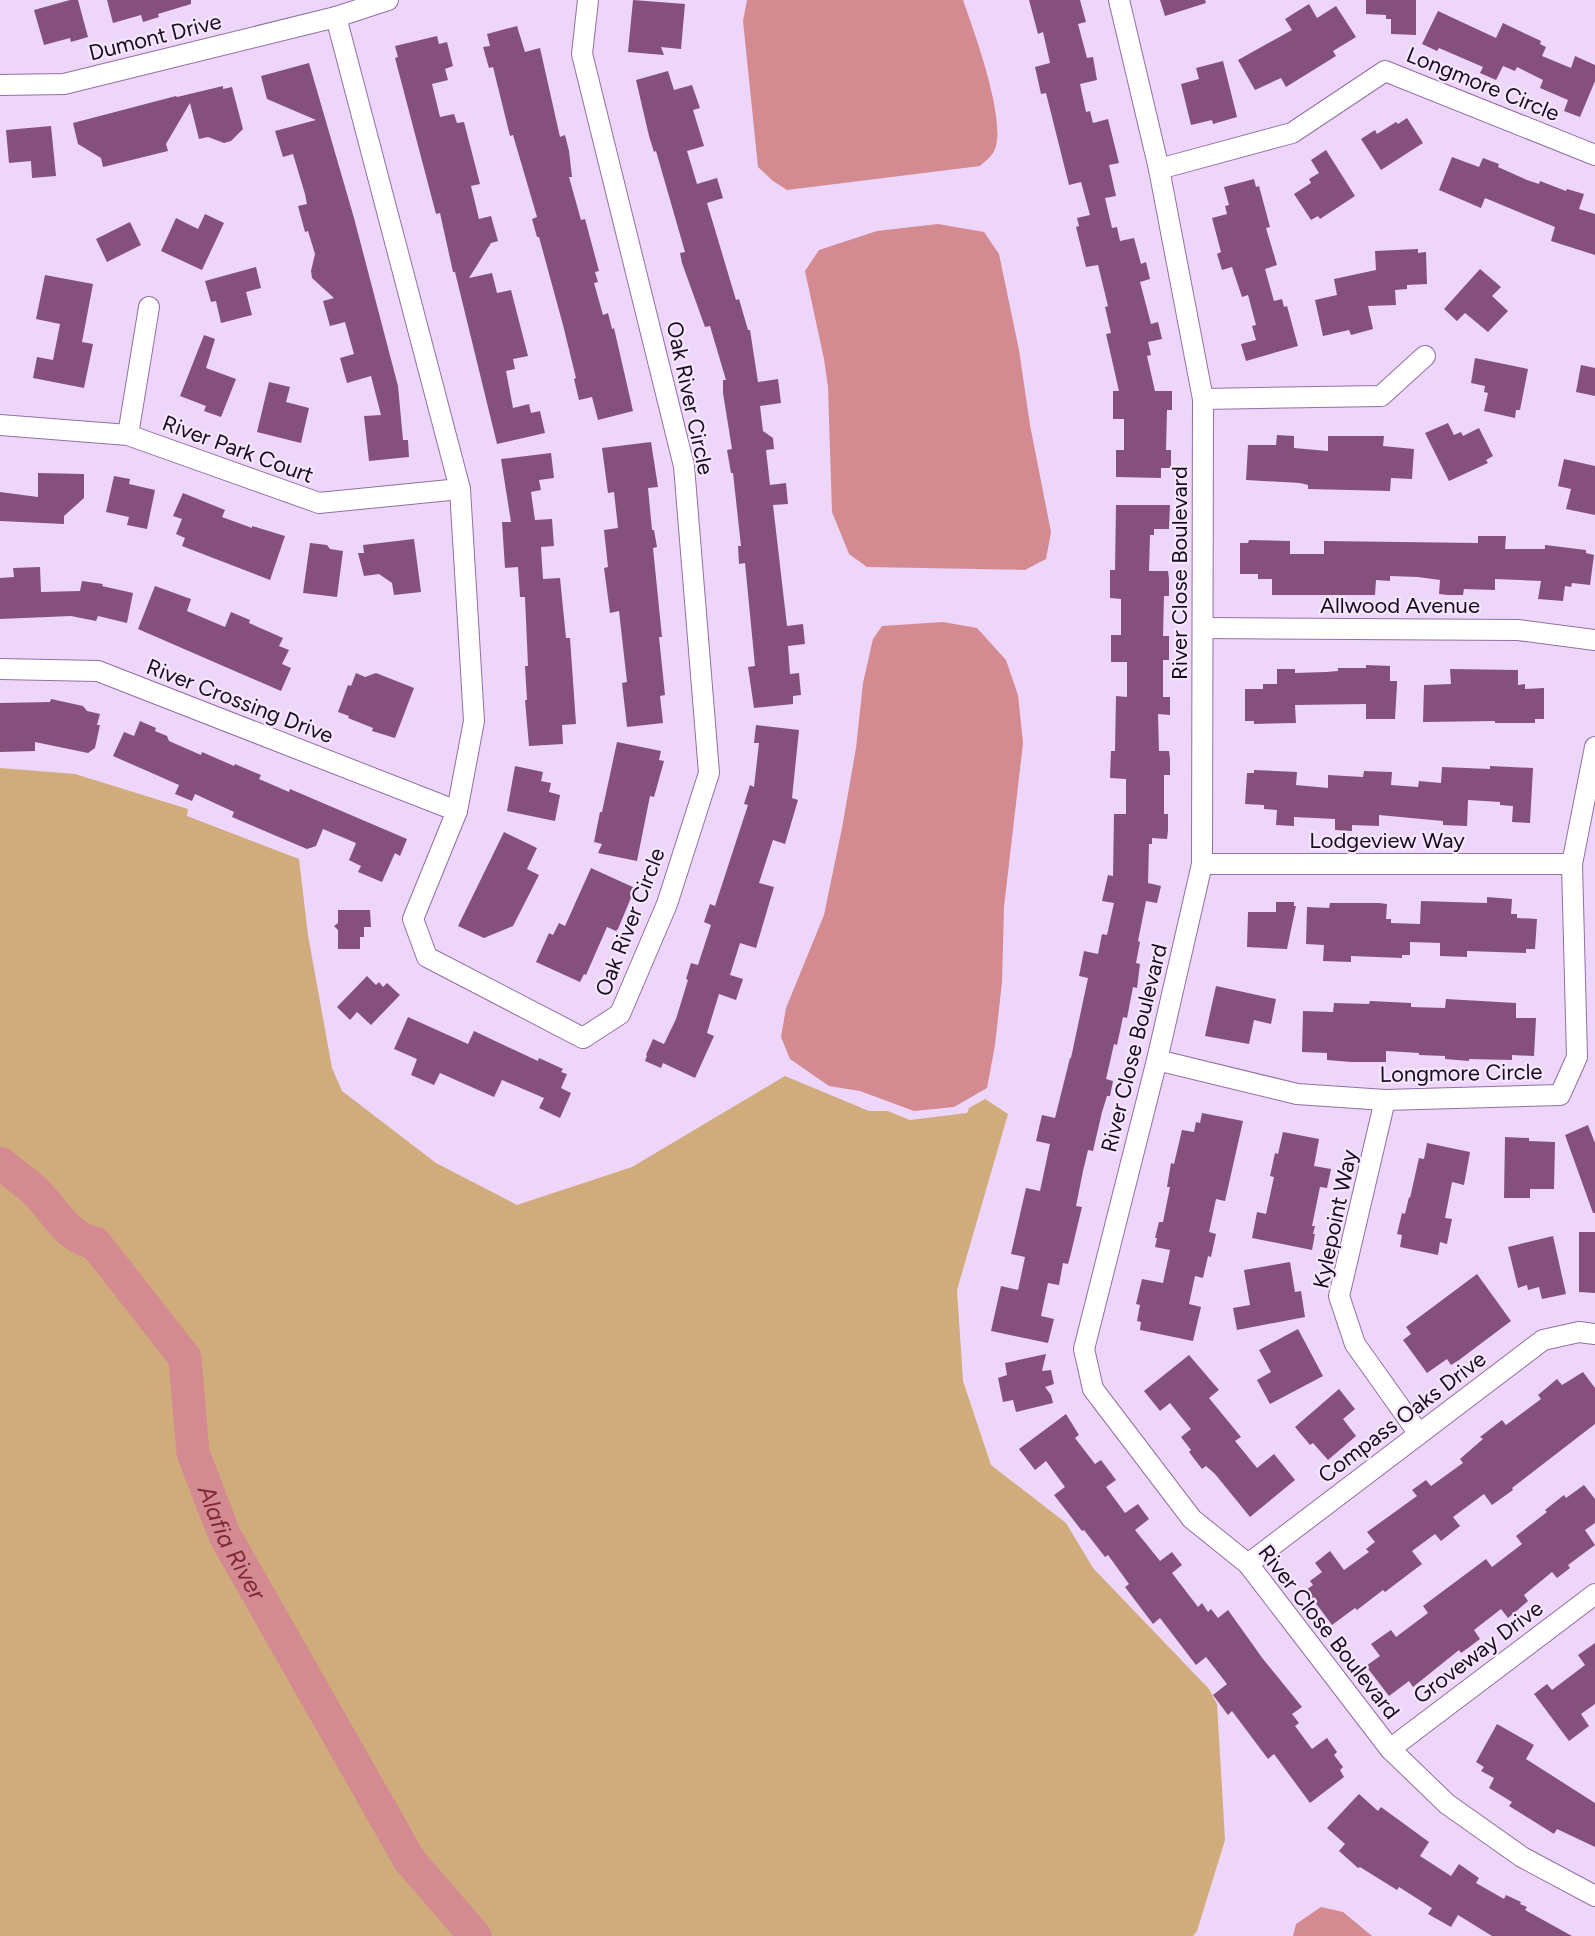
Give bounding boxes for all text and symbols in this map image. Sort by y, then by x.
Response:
street label: Dumont Drive [86,7,224,67]
street label: Longmore Circle [1402,41,1564,127]
street label: Oak River Circle [661,319,719,477]
street label: River Park Court [159,409,317,489]
street label: River Close Boulevard [1166,466,1193,680]
street label: Allwood Avenue [1320,592,1480,619]
street label: River Crossing Drive [143,653,337,749]
street label: Lodgeview Way [1309,827,1465,854]
street label: Oak River Circle [589,844,671,1000]
street label: River Close Boulevard [1095,941,1173,1155]
street label: Longmore Circle [1379,1058,1543,1088]
street label: Kylepoint Way [1307,1147,1363,1291]
street label: Compass Oaks Drive [1313,1345,1491,1489]
water label: Alafia River [192,1480,273,1606]
street label: River Close Boulevard [1253,1539,1405,1725]
street label: Groveway Drive [1408,1594,1548,1710]

